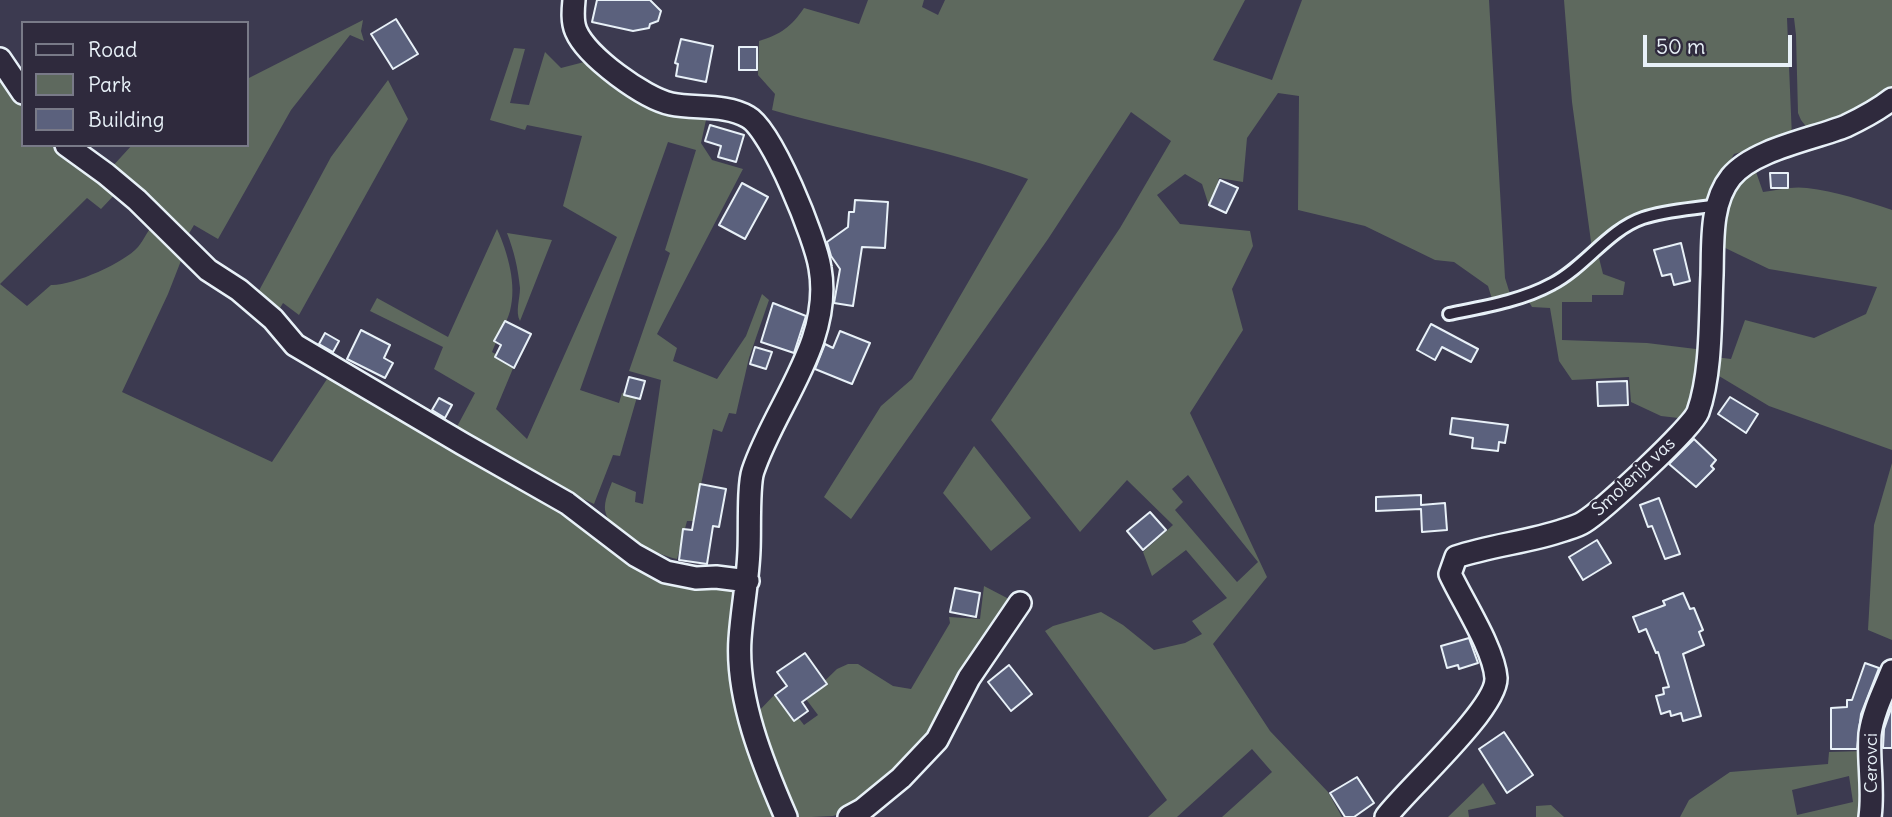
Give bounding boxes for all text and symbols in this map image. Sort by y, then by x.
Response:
legend [21,21,248,147]
scale bar [1647,21,1796,65]
text: 50 m [1656,33,1705,60]
text: Road [88,36,137,63]
text: Park [88,71,131,98]
text: Building [88,106,164,133]
street label: Smolenja vas [1588,433,1680,521]
street label: Cerovci [1861,733,1883,793]

